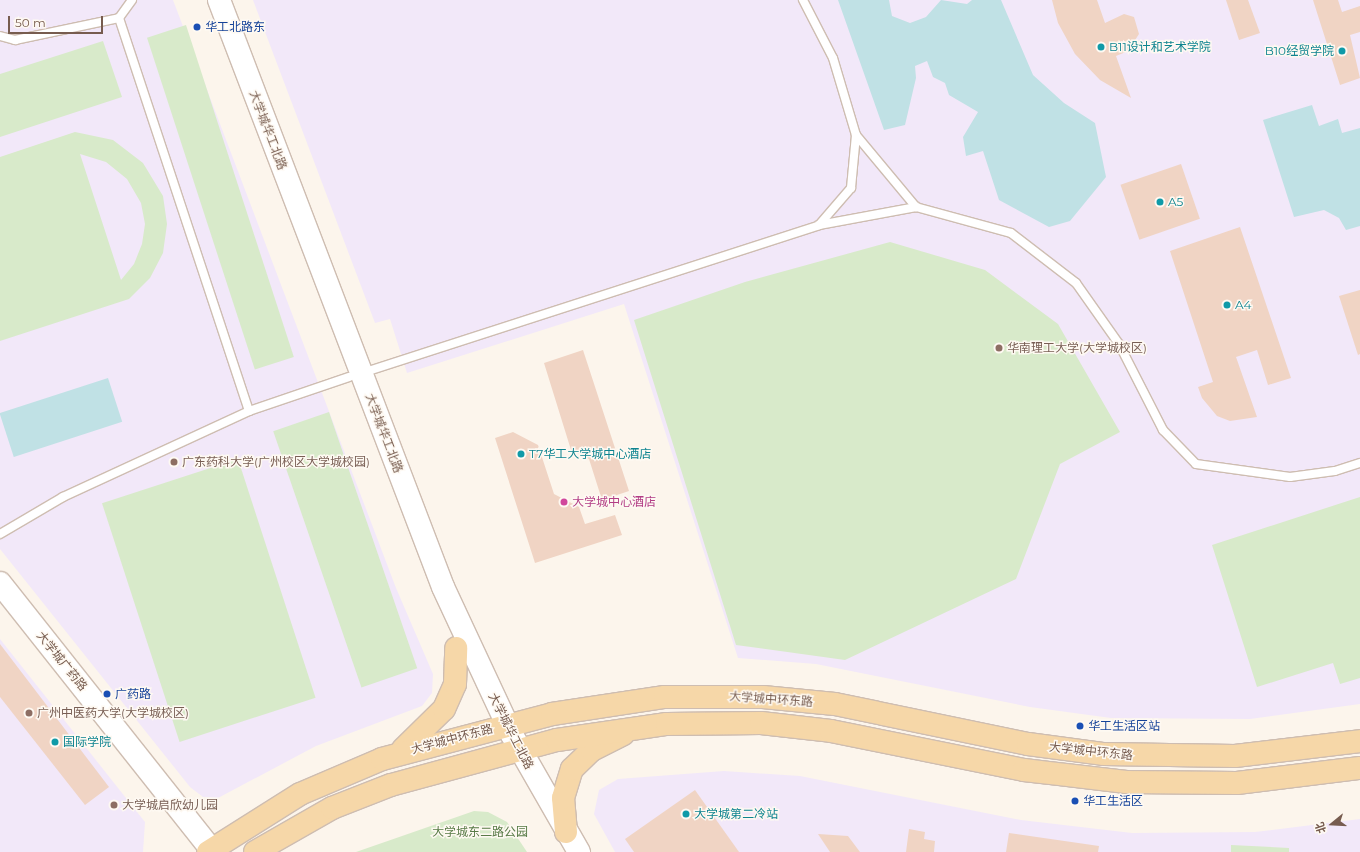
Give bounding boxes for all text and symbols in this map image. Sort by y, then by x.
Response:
scale bar [10,8,105,34]
text: 50 m [15,15,46,30]
place label: 华工北路东 [205,20,265,34]
marker: 华工北路东 [192,22,202,32]
place label: B11设计和艺术学院 [1109,40,1211,54]
marker: B11设计和艺术学院 [1096,42,1106,52]
place label: B10经贸学院 [1265,44,1334,58]
marker: B10经贸学院 [1337,46,1347,56]
street label: 大学城华工北路 [246,88,290,172]
place label: A5 [1168,195,1183,209]
marker: A5 [1155,197,1165,207]
place label: A4 [1235,298,1251,312]
marker: A4 [1222,300,1232,310]
place label: 华南理工大学(大学城校区) [1007,341,1147,355]
marker: 华南理工大学(大学城校区) [994,343,1004,353]
street label: 大学城华工北路 [362,391,406,475]
place label: T7华工大学城中心酒店 [529,447,651,461]
marker: T7华工大学城中心酒店 [516,449,526,459]
place label: 广东药科大学(广州校区大学城校园) [182,455,370,469]
marker: 广东药科大学(广州校区大学城校园) [169,457,179,467]
place label: 大学城中心酒店 [572,495,656,509]
marker: 大学城中心酒店 [559,497,569,507]
street label: 大学城广药路 [34,628,90,694]
place label: 广药路 [115,687,151,701]
marker: 广药路 [102,689,112,699]
street label: 大学城中环东路 [729,689,813,709]
street label: 大学城华工北路 [486,690,536,772]
place label: 广州中医药大学(大学城校区) [37,706,189,720]
marker: 广州中医药大学(大学城校区) [24,708,34,718]
place label: 华工生活区站 [1088,719,1160,733]
street label: 大学城中环东路 [410,721,494,757]
marker: 华工生活区站 [1075,721,1085,731]
place label: 国际学院 [63,735,111,749]
marker: 国际学院 [50,737,60,747]
street label: 大学城中环东路 [1048,739,1134,763]
place label: 华工生活区 [1083,794,1143,808]
marker: 华工生活区 [1070,796,1080,806]
place label: 大学城启欣幼儿园 [122,798,218,812]
marker: 大学城启欣幼儿园 [109,800,119,810]
north arrow [1312,804,1352,844]
place label: 大学城第二冷站 [694,807,778,821]
marker: 大学城第二冷站 [681,809,691,819]
text: 北 [1312,820,1329,835]
park label: 大学城东二路公园 [432,825,528,839]

